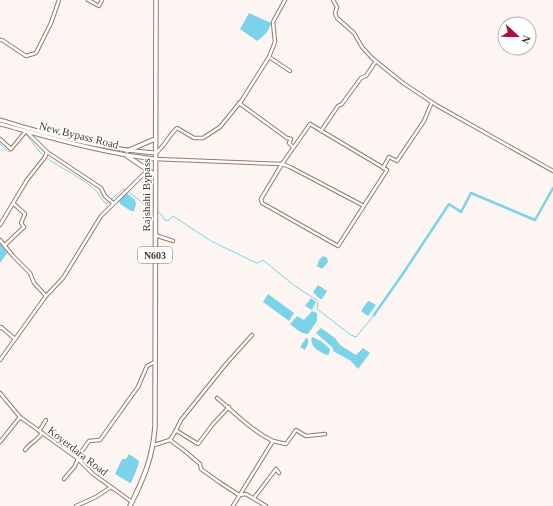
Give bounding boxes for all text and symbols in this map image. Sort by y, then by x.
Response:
north arrow [497,16,537,56]
text: N [519,34,533,46]
street label: New Bypass Road [38,119,120,151]
street label: Rajshahi Bypass [140,158,152,232]
road number: N603 [138,247,172,263]
street label: Koyerdara Road [46,424,111,478]

